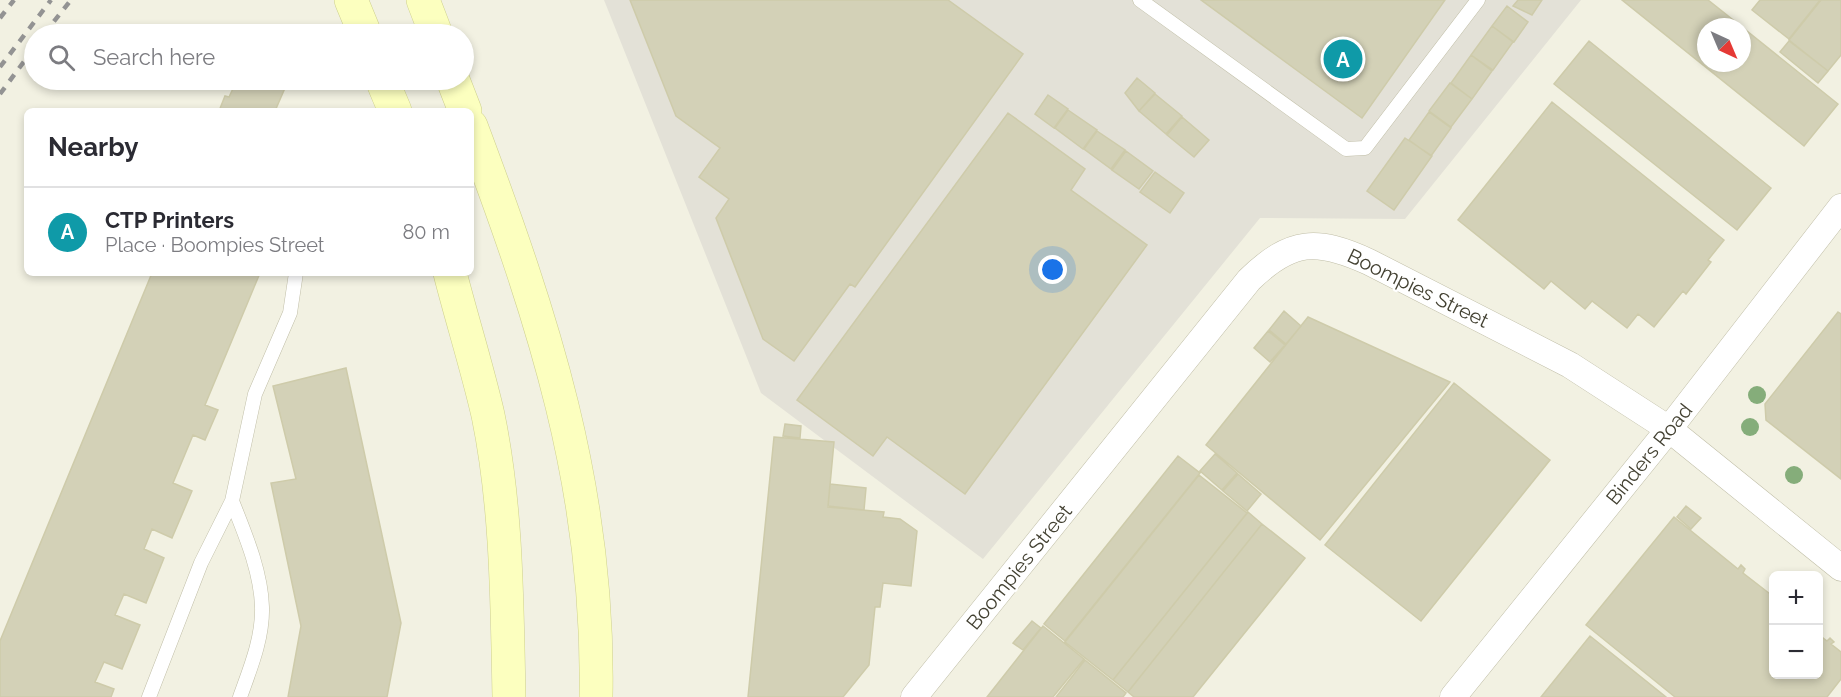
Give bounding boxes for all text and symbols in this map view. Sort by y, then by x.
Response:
north arrow [1697,18,1751,72]
search box [24,24,474,90]
pin: A [1324,36,1362,82]
icon: search [45,41,78,74]
text: Search here [93,44,215,70]
text: Nearby [48,132,138,162]
text: CTP Printers [105,207,234,233]
text: A [61,220,74,244]
text: 80 m [402,220,450,244]
text: Place · Boompies Street [105,233,325,257]
street label: Boompies Street [1343,243,1493,333]
your location [1038,255,1067,284]
street label: Binders Road [1601,399,1697,509]
street label: Boompies Street [961,499,1077,634]
map controls [1769,571,1823,679]
button: + [1769,571,1823,625]
button: − [1769,625,1823,679]

